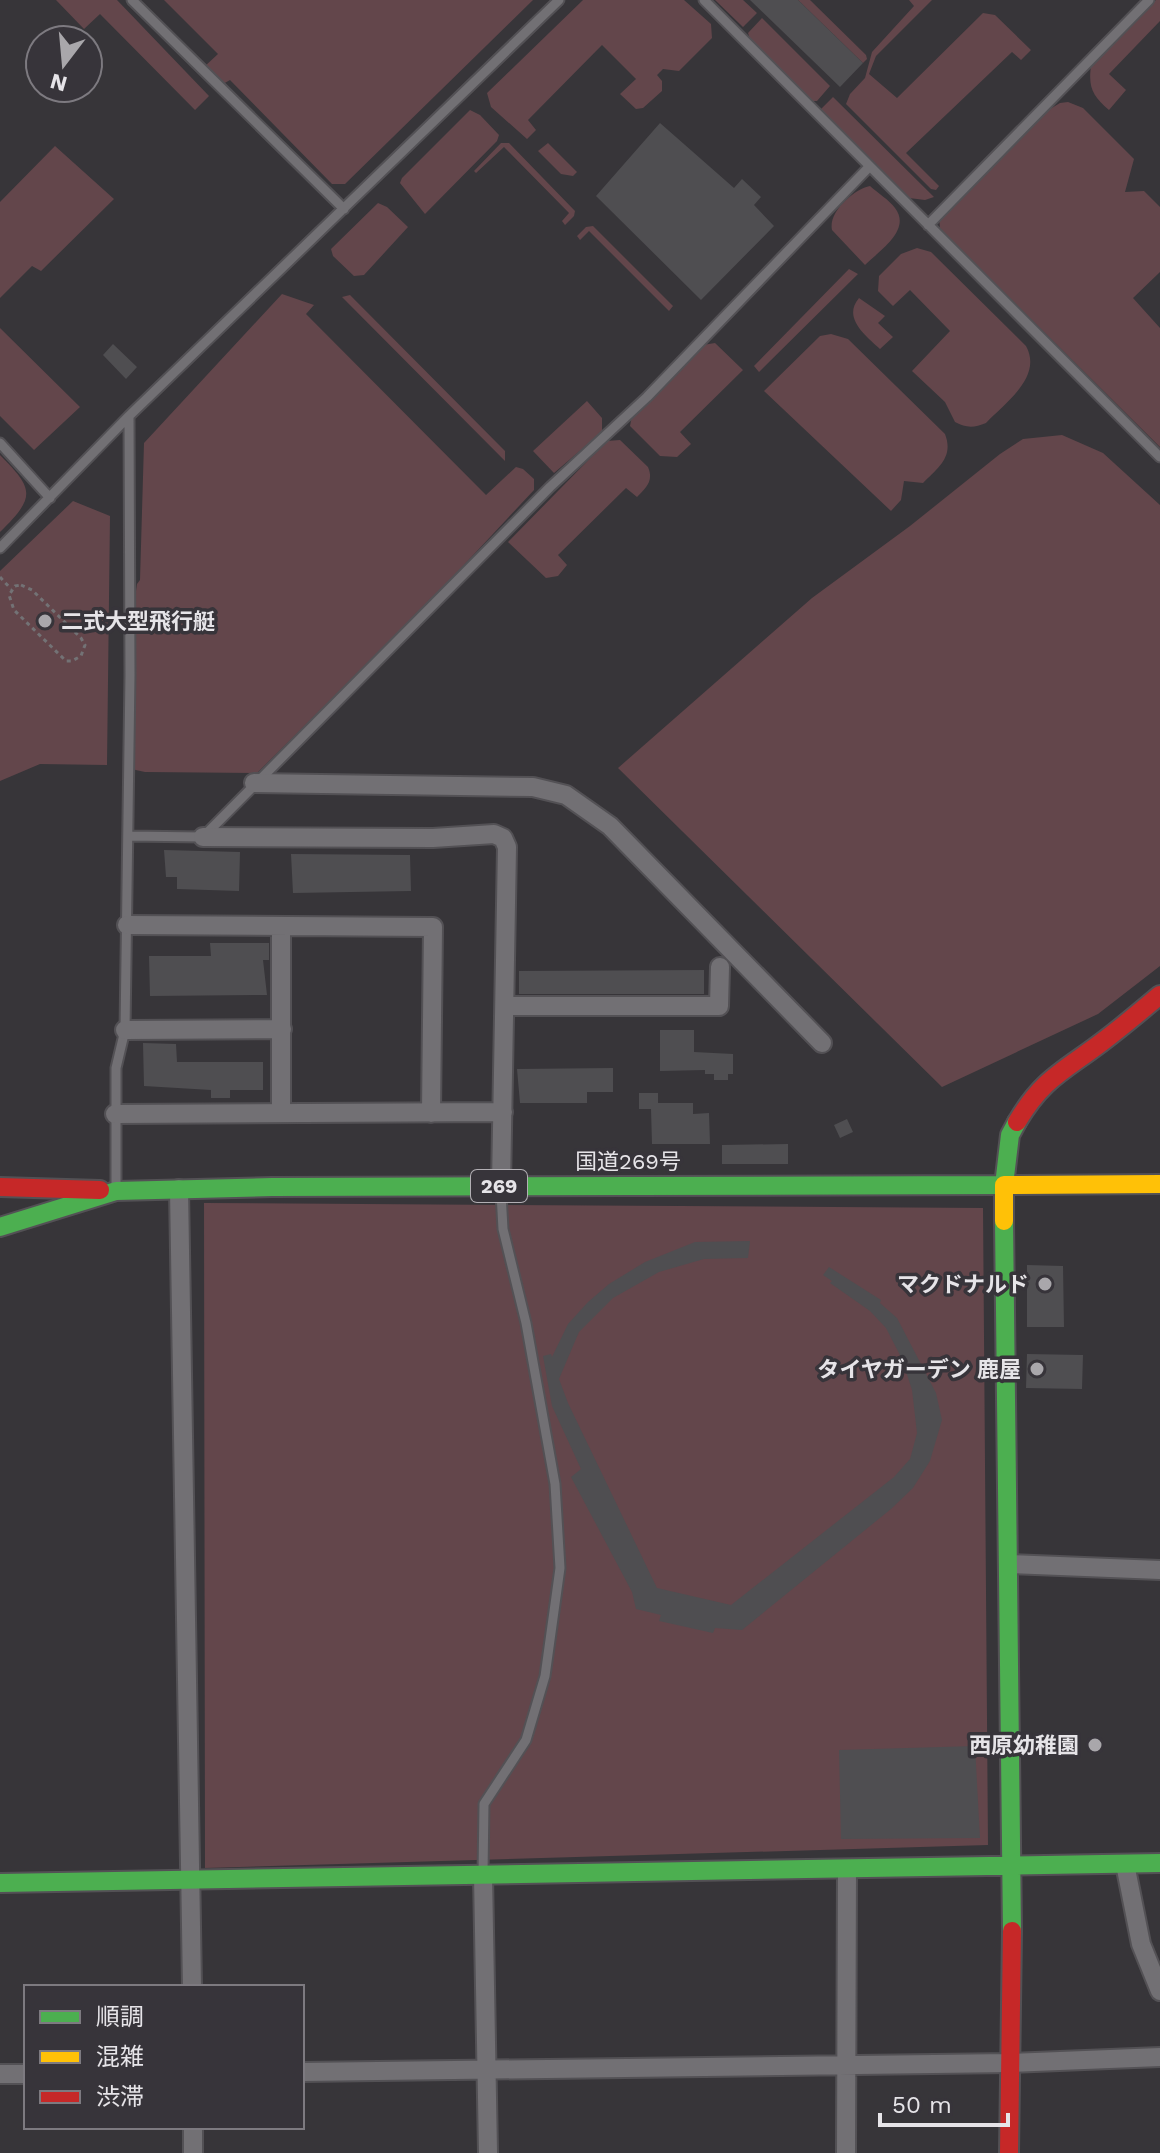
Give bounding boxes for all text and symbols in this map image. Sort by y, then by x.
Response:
north arrow [24,24,104,104]
text: N [47,68,70,97]
place label: 二式大型飛行艇 [61,609,215,634]
marker: 二式大型飛行艇 [36,612,54,630]
street label: 国道269号 [575,1149,681,1174]
road number: 269 [471,1170,527,1202]
place label: マクドナルド [897,1272,1029,1297]
marker: マクドナルド [1036,1275,1054,1293]
place label: タイヤガーデン 鹿屋 [817,1357,1021,1382]
marker: タイヤガーデン 鹿屋 [1028,1360,1046,1378]
place label: 西原幼稚園 [969,1733,1079,1758]
marker: 西原幼稚園 [1086,1736,1104,1754]
legend [24,1985,304,2129]
text: 順調 [96,2003,144,2031]
text: 混雑 [96,2043,144,2071]
scale bar [880,2077,1008,2127]
text: 渋滞 [96,2083,144,2111]
text: 50 m [892,2091,952,2119]

